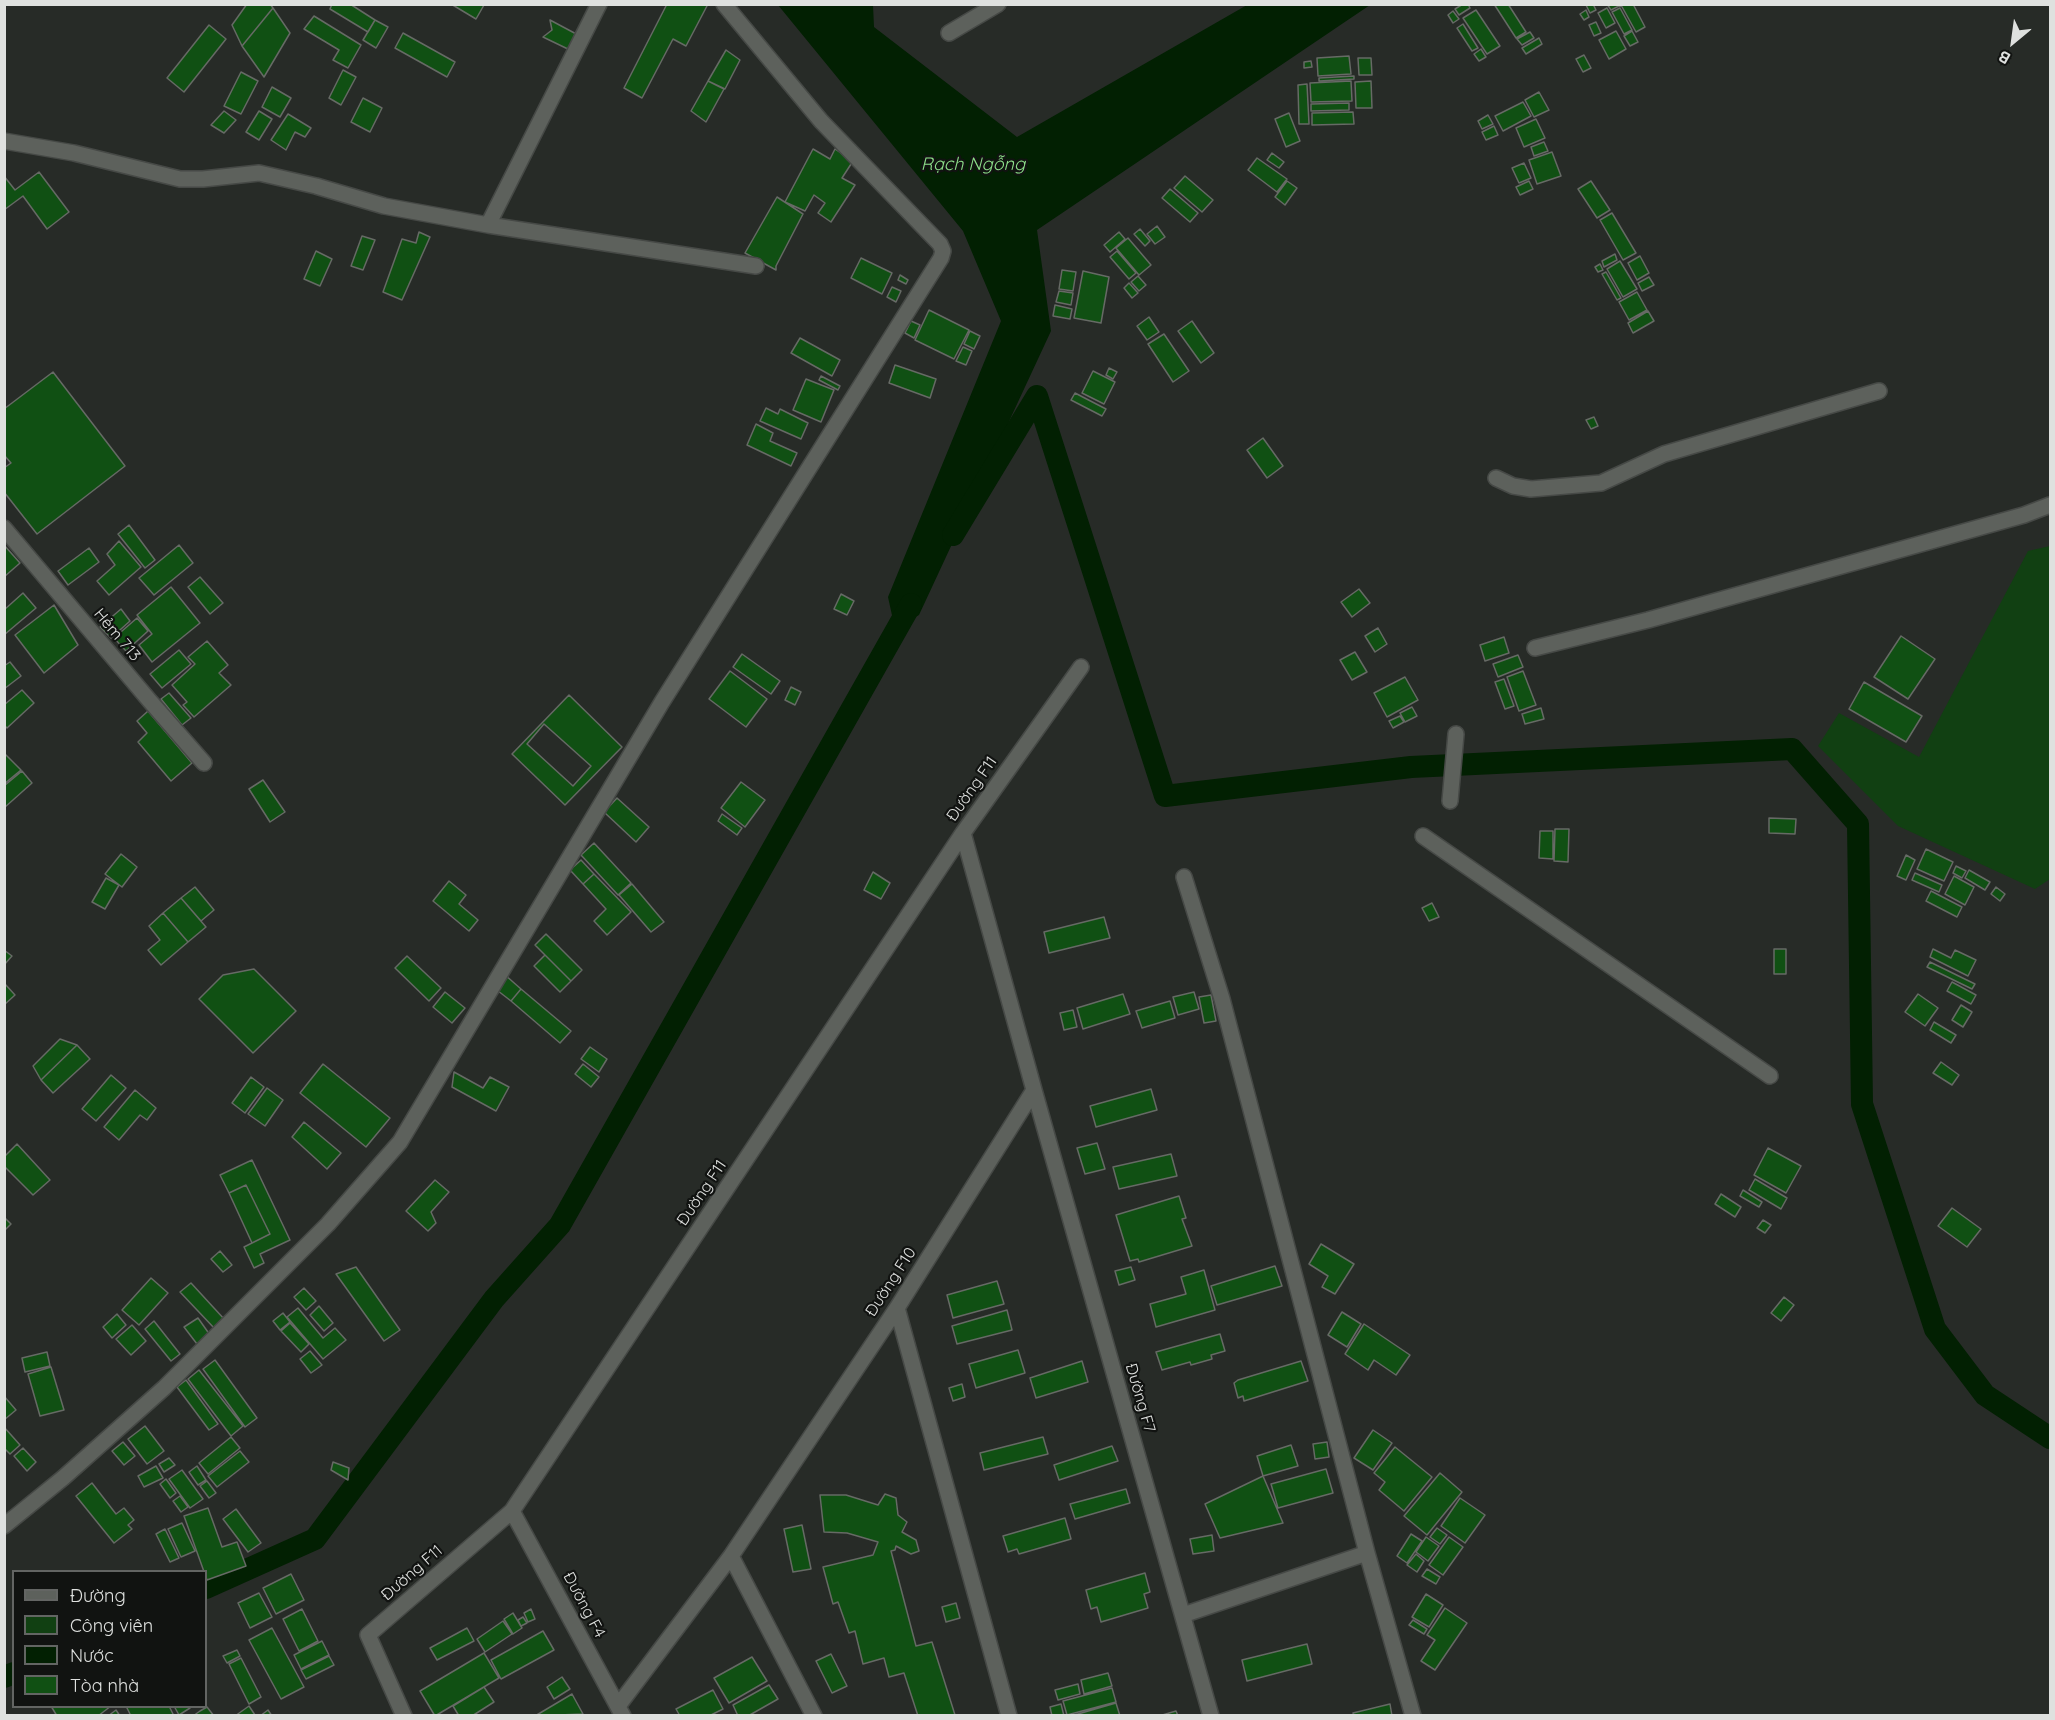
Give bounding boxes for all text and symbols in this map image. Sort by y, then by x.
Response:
north arrow [1983,12,2043,72]
text: B [1995,46,2014,69]
water label: Rạch Ngỗng [921,154,1025,176]
street label: Hẻm 713 [89,605,145,665]
street label: Đường F11 [943,753,1001,825]
street label: Đường F11 [673,1157,731,1229]
street label: Đường F10 [862,1244,920,1320]
street label: Đường F7 [1121,1361,1159,1435]
street label: Đường F11 [377,1541,447,1605]
street label: Đường F4 [559,1569,609,1641]
legend [12,1570,207,1708]
text: Đường [70,1584,126,1607]
text: Công viên [70,1614,153,1637]
text: Nước [70,1644,114,1667]
text: Tòa nhà [70,1674,139,1697]

